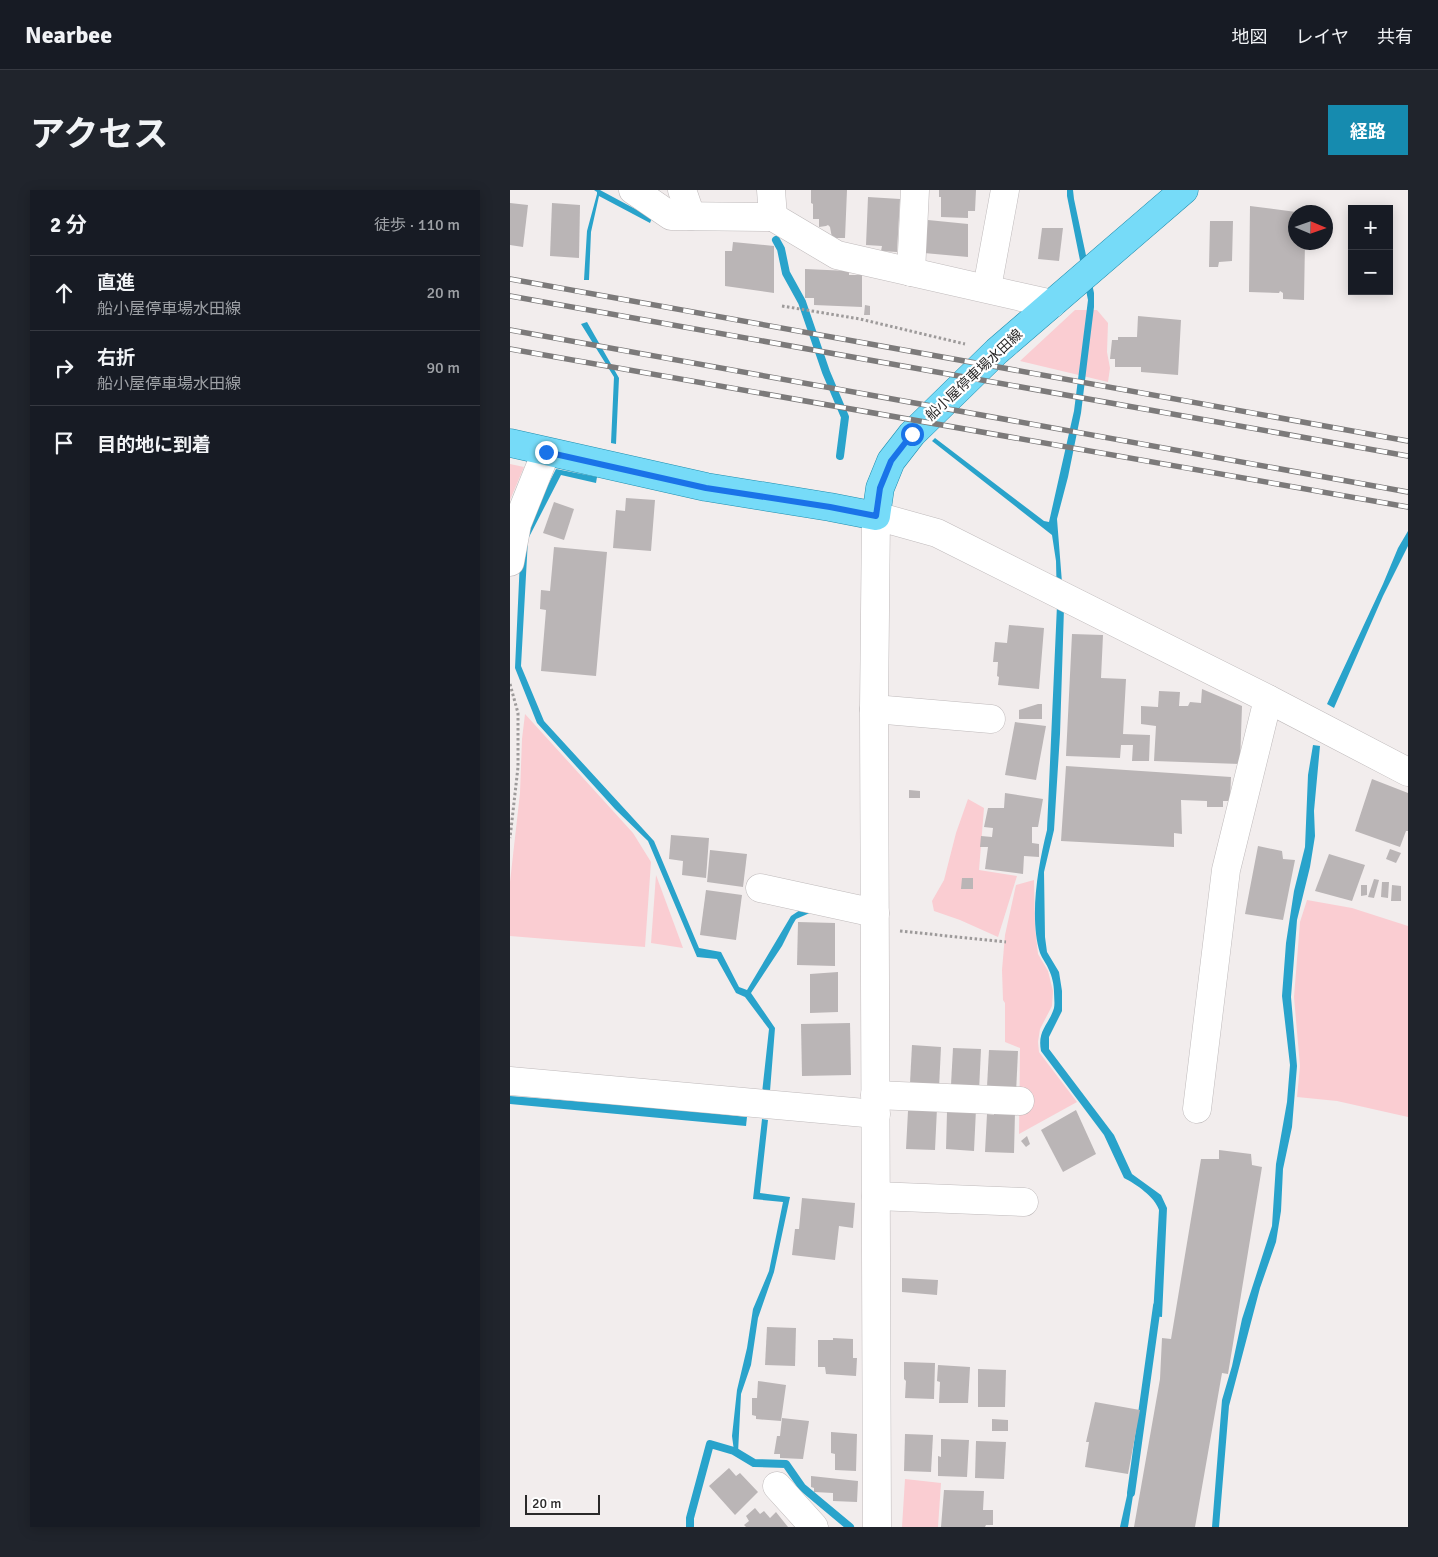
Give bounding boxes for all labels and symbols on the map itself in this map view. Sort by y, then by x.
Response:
north arrow [1288,205,1333,250]
street label: 船小屋停車場水田線 [922,326,1026,424]
route start [901,423,924,446]
route end [535,441,558,464]
scale bar [525,1492,600,1515]

